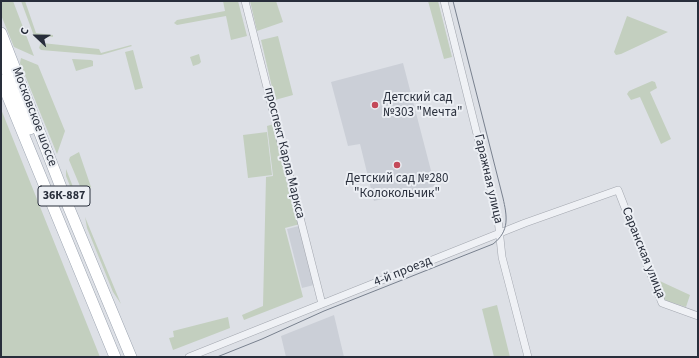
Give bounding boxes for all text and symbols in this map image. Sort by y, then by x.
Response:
north arrow [16,16,56,56]
text: С [16,26,33,37]
street label: Московское шоссе [8,65,60,169]
street label: проспект Карла Маркса [260,86,308,220]
place label: Детский сад №303 "Мечта" [383,90,462,121]
marker: Детский сад №303 "Мечта" [370,100,380,110]
street label: Гаражная улица [470,133,506,225]
marker: Детский сад №280 "Колокольчик" [392,160,402,170]
place label: Детский сад №280 "Колокольчик" [345,171,449,202]
road number: 36К-887 [38,186,90,206]
street label: Саранская улица [618,205,668,301]
street label: 4-й проезд [372,253,434,291]

